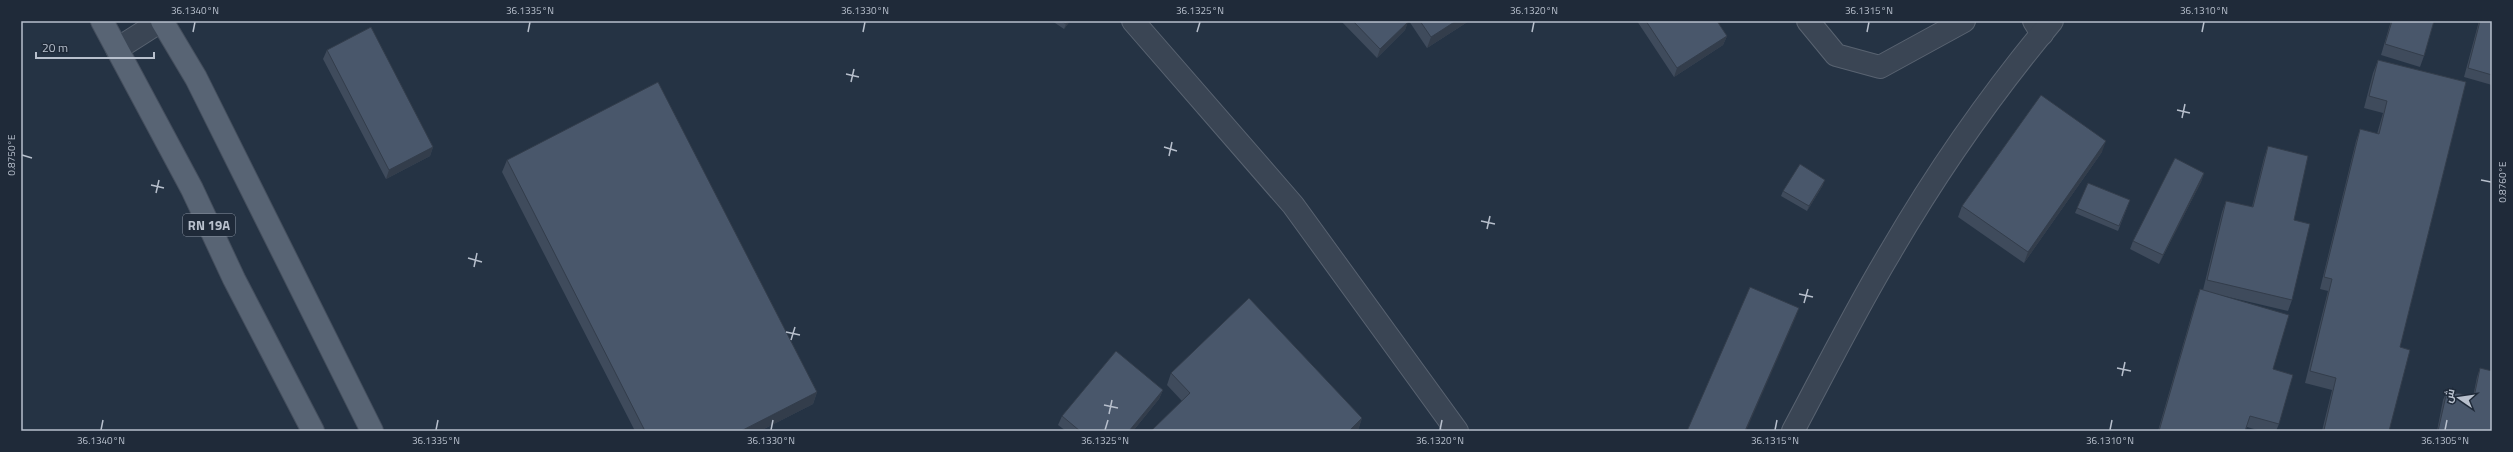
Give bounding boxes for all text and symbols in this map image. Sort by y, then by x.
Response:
text: 36.1340°N [171,3,219,18]
text: 36.1335°N [506,3,554,18]
text: 36.1330°N [841,3,889,18]
text: 36.1325°N [1176,3,1224,18]
text: 36.1320°N [1510,3,1558,18]
text: 36.1315°N [1845,3,1893,18]
text: 36.1310°N [2180,3,2228,18]
scale bar [36,34,154,60]
text: 20 m [42,38,68,57]
text: 0.8750°E [4,134,19,176]
text: 0.8760°E [2495,161,2510,203]
road number: RN 19A [183,214,235,236]
north arrow [2439,378,2479,418]
text: ش [2440,387,2459,404]
text: 36.1340°N [77,433,125,448]
text: 36.1335°N [412,433,460,448]
text: 36.1330°N [747,433,795,448]
text: 36.1325°N [1081,433,1129,448]
text: 36.1320°N [1416,433,1464,448]
text: 36.1315°N [1751,433,1799,448]
text: 36.1310°N [2086,433,2134,448]
text: 36.1305°N [2421,433,2469,448]

